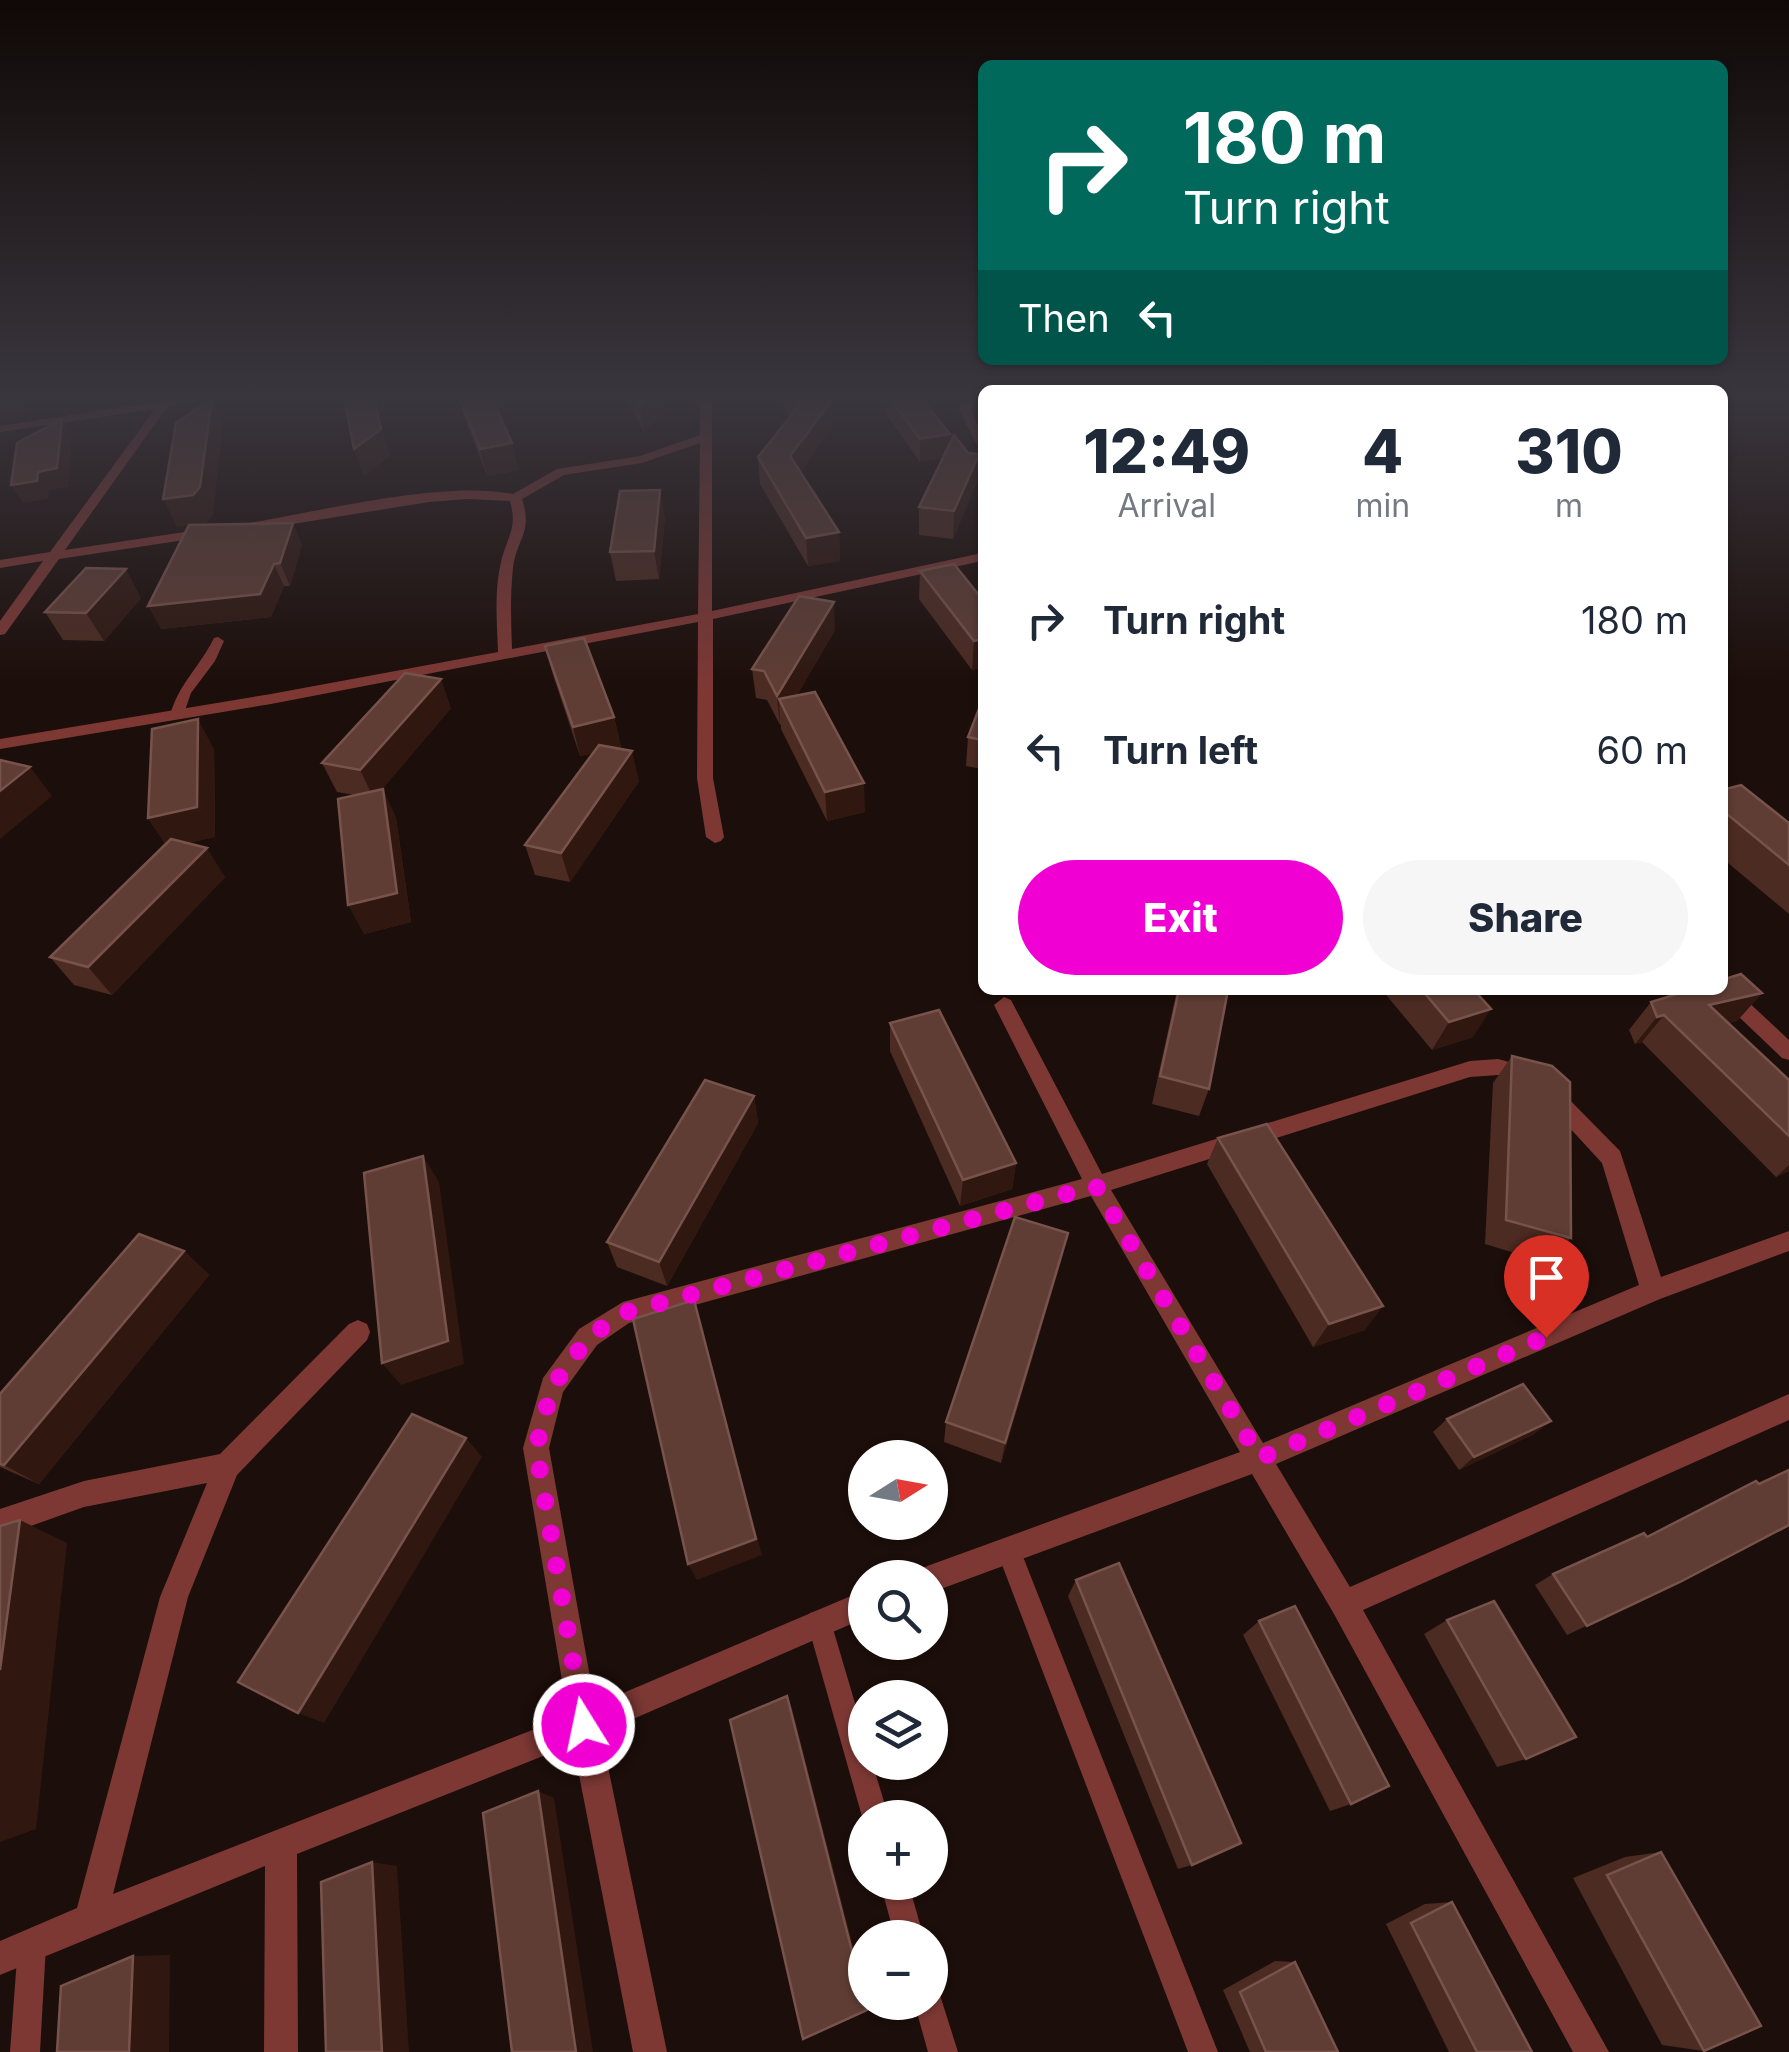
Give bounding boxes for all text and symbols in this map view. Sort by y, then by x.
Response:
text: 180 m [1183,95,1386,180]
icon: right [1018,100,1148,230]
text: Turn right [1183,180,1390,235]
icon: left [1130,290,1185,345]
text: Then [1018,295,1110,341]
text: 12:49 [1083,415,1250,487]
text: 4 [1362,415,1403,487]
text: 310 [1515,415,1623,487]
text: Arrival [1117,486,1216,525]
text: min [1355,486,1410,525]
text: m [1555,486,1583,525]
icon: right [1018,593,1073,648]
text: Turn right [1103,597,1285,643]
text: 180 m [1581,597,1688,643]
icon: left [1018,723,1073,778]
text: Turn left [1103,727,1258,773]
text: 60 m [1596,727,1688,773]
button: Exit [1018,860,1343,975]
button: Share [1363,860,1688,975]
pin [1504,1235,1589,1338]
icon: arrive [1519,1250,1574,1305]
north arrow [848,1440,948,1540]
map controls [848,1440,948,2020]
button: search [848,1560,948,1660]
position arrow [532,1673,636,1777]
button: layers [848,1680,948,1780]
button: + [848,1800,948,1900]
button: − [848,1920,948,2020]

